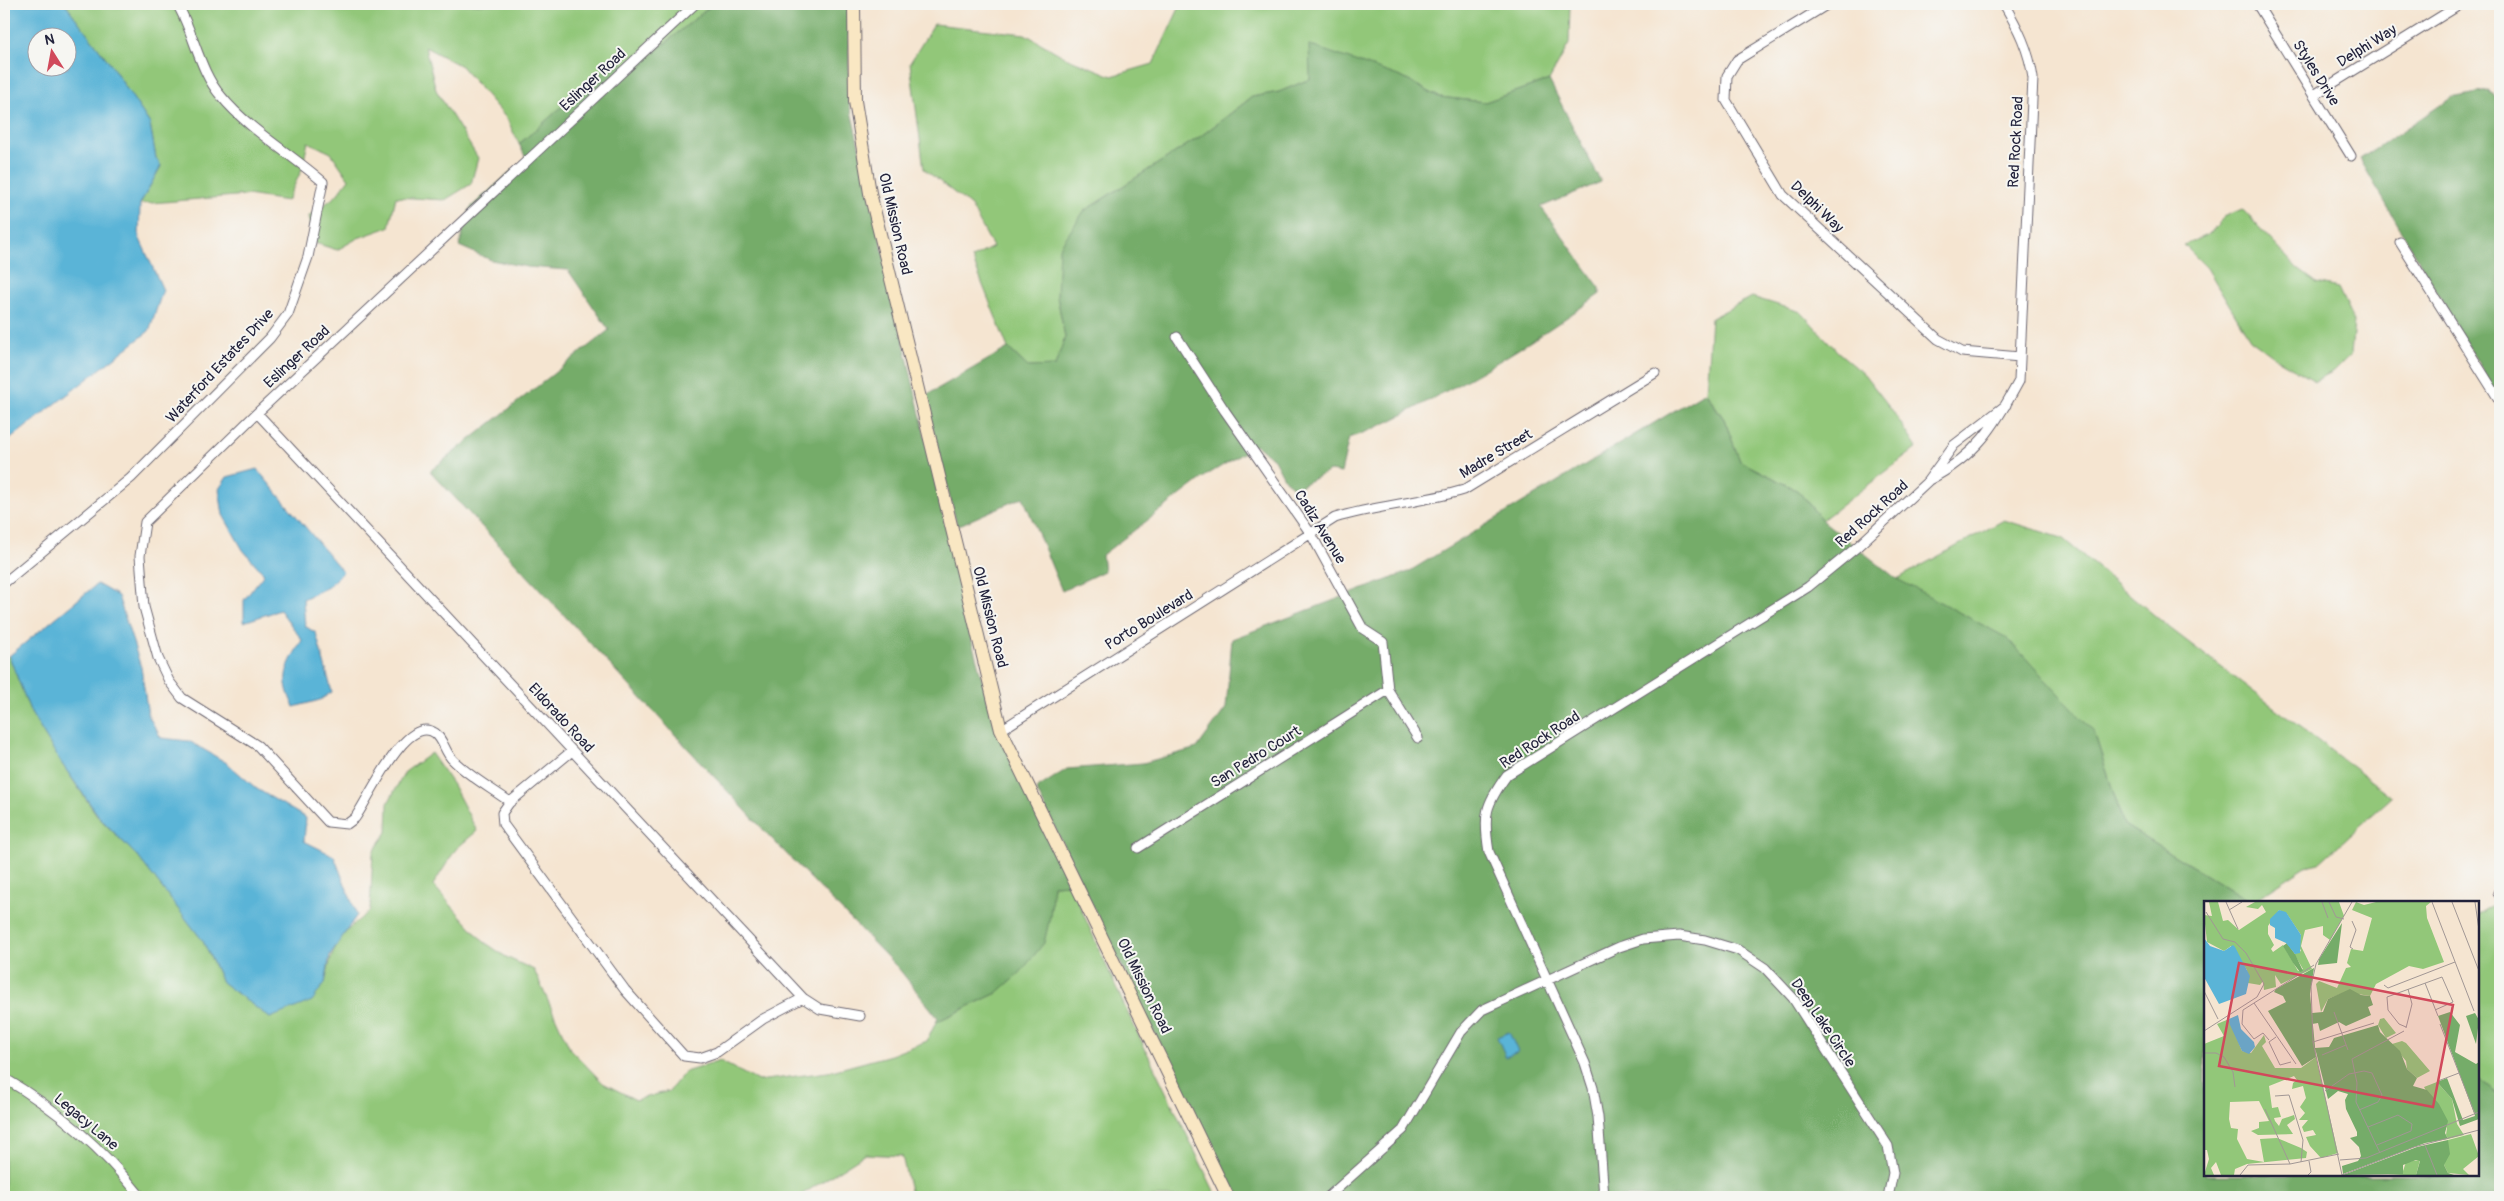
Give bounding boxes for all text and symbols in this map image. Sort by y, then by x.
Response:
street label: Delphi Way [2334,20,2401,72]
north arrow [28,28,78,78]
text: N [43,30,56,49]
street label: Styles Drive [2288,37,2344,110]
street label: Eslinger Road [556,45,630,115]
street label: Red Rock Road [2004,96,2028,188]
street label: Old Mission Road [874,171,916,277]
street label: Delphi Way [1786,177,1848,237]
street label: Waterford Estates Drive [162,304,278,427]
street label: Eslinger Road [260,322,334,392]
street label: Madre Street [1456,424,1537,483]
street label: Red Rock Road [1832,476,1912,552]
street label: Cadiz Avenue [1290,487,1350,568]
street label: Old Mission Road [968,564,1012,670]
street label: Porto Boulevard [1101,585,1197,655]
street label: Eldorado Road [524,679,598,757]
street label: Red Rock Road [1496,707,1584,773]
street label: San Pedro Court [1207,721,1305,792]
inset map [2204,901,2479,1176]
street label: Old Mission Road [1113,935,1175,1037]
street label: Deep Lake Circle [1786,975,1860,1071]
street label: Legacy Lane [50,1089,123,1155]

